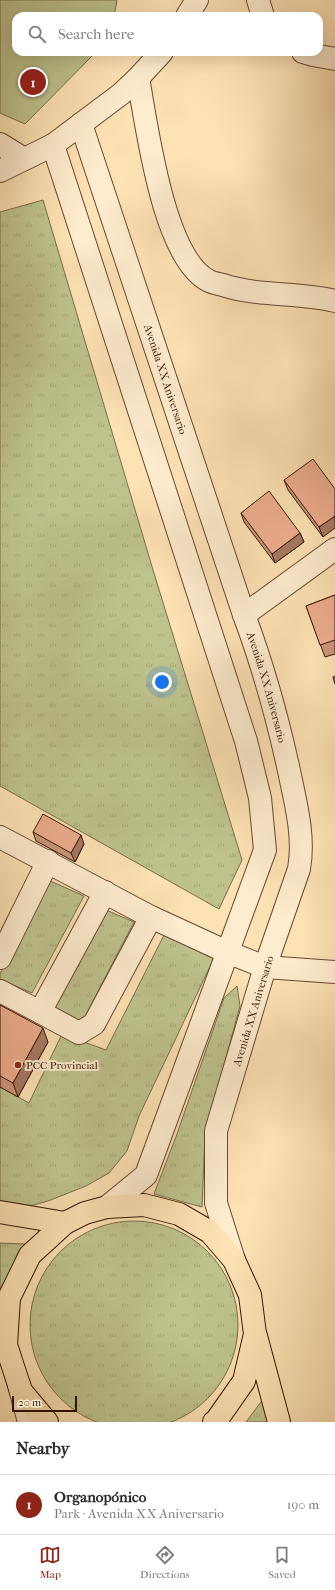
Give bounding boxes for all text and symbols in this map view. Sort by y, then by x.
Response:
search box [12,12,323,56]
icon: search [26,23,48,45]
text: Search here [58,25,134,43]
pin: 1 [20,67,46,97]
street label: Avenida XX Aniversario [141,322,190,436]
street label: Avenida XX Aniversario [243,629,288,744]
your location [152,672,172,692]
street label: Avenida XX Aniversario [230,954,277,1069]
place label: PCC Provincial [26,1059,98,1072]
marker: PCC Provincial [13,1060,23,1070]
scale bar [12,1394,77,1413]
text: 20 m [18,1396,41,1409]
text: Nearby [16,1438,70,1458]
text: Organopónico [54,1488,146,1506]
text: 1 [27,1497,31,1512]
text: 190 m [287,1497,319,1512]
text: Park · Avenida XX Aniversario [54,1506,224,1521]
tab: Map [39,1544,61,1581]
tab: Directions [140,1544,190,1581]
tab: Saved [268,1544,296,1581]

